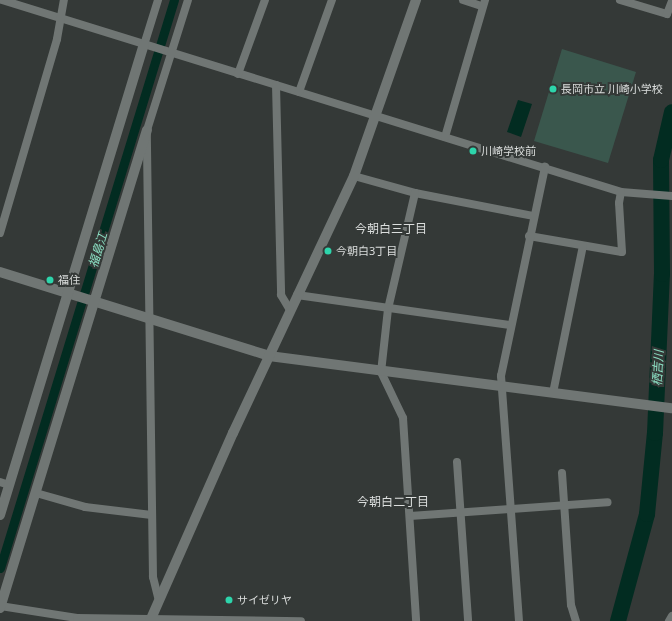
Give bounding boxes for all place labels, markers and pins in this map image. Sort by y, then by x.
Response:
place label: 長岡市立 川崎小学校 [561,82,663,96]
marker: 長岡市立 川崎小学校 [548,84,558,94]
place label: 川崎学校前 [481,144,536,158]
marker: 川崎学校前 [468,146,478,156]
place label: 今朝白3丁目 [336,244,397,258]
marker: 今朝白3丁目 [323,246,333,256]
place label: 福住 [58,273,80,287]
marker: 福住 [45,275,55,285]
place label: サイゼリヤ [237,593,292,607]
marker: サイゼリヤ [224,595,234,605]

